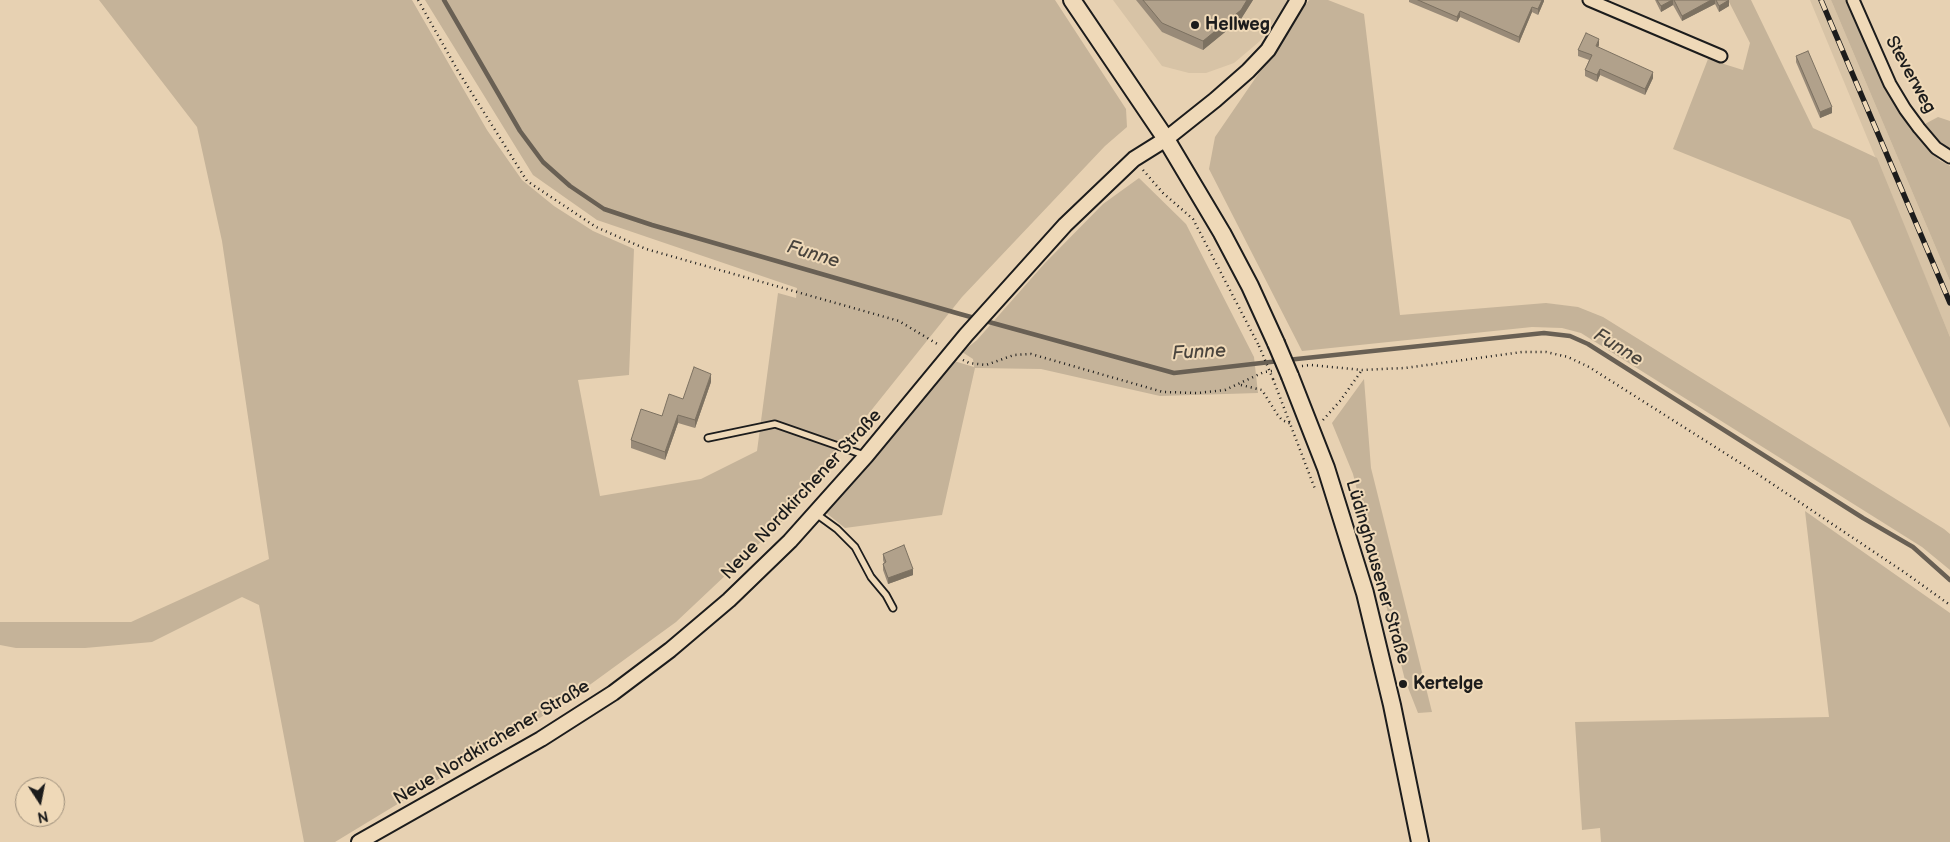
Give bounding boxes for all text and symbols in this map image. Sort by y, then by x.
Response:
place label: Hellweg [1205,14,1270,36]
marker: Hellweg [1189,19,1201,31]
street label: Steverweg [1880,33,1940,117]
water label: Funne [784,236,842,274]
water label: Funne [1589,324,1647,372]
water label: Funne [1171,340,1227,366]
street label: Neue Nordkirchener Straße [717,405,887,585]
street label: Lüdinghausener Straße [1340,477,1414,667]
place label: Kertelge [1413,673,1483,695]
street label: Neue Nordkirchener Straße [390,676,594,810]
marker: Kertelge [1397,678,1409,690]
north arrow [15,777,65,827]
text: N [36,807,50,826]

